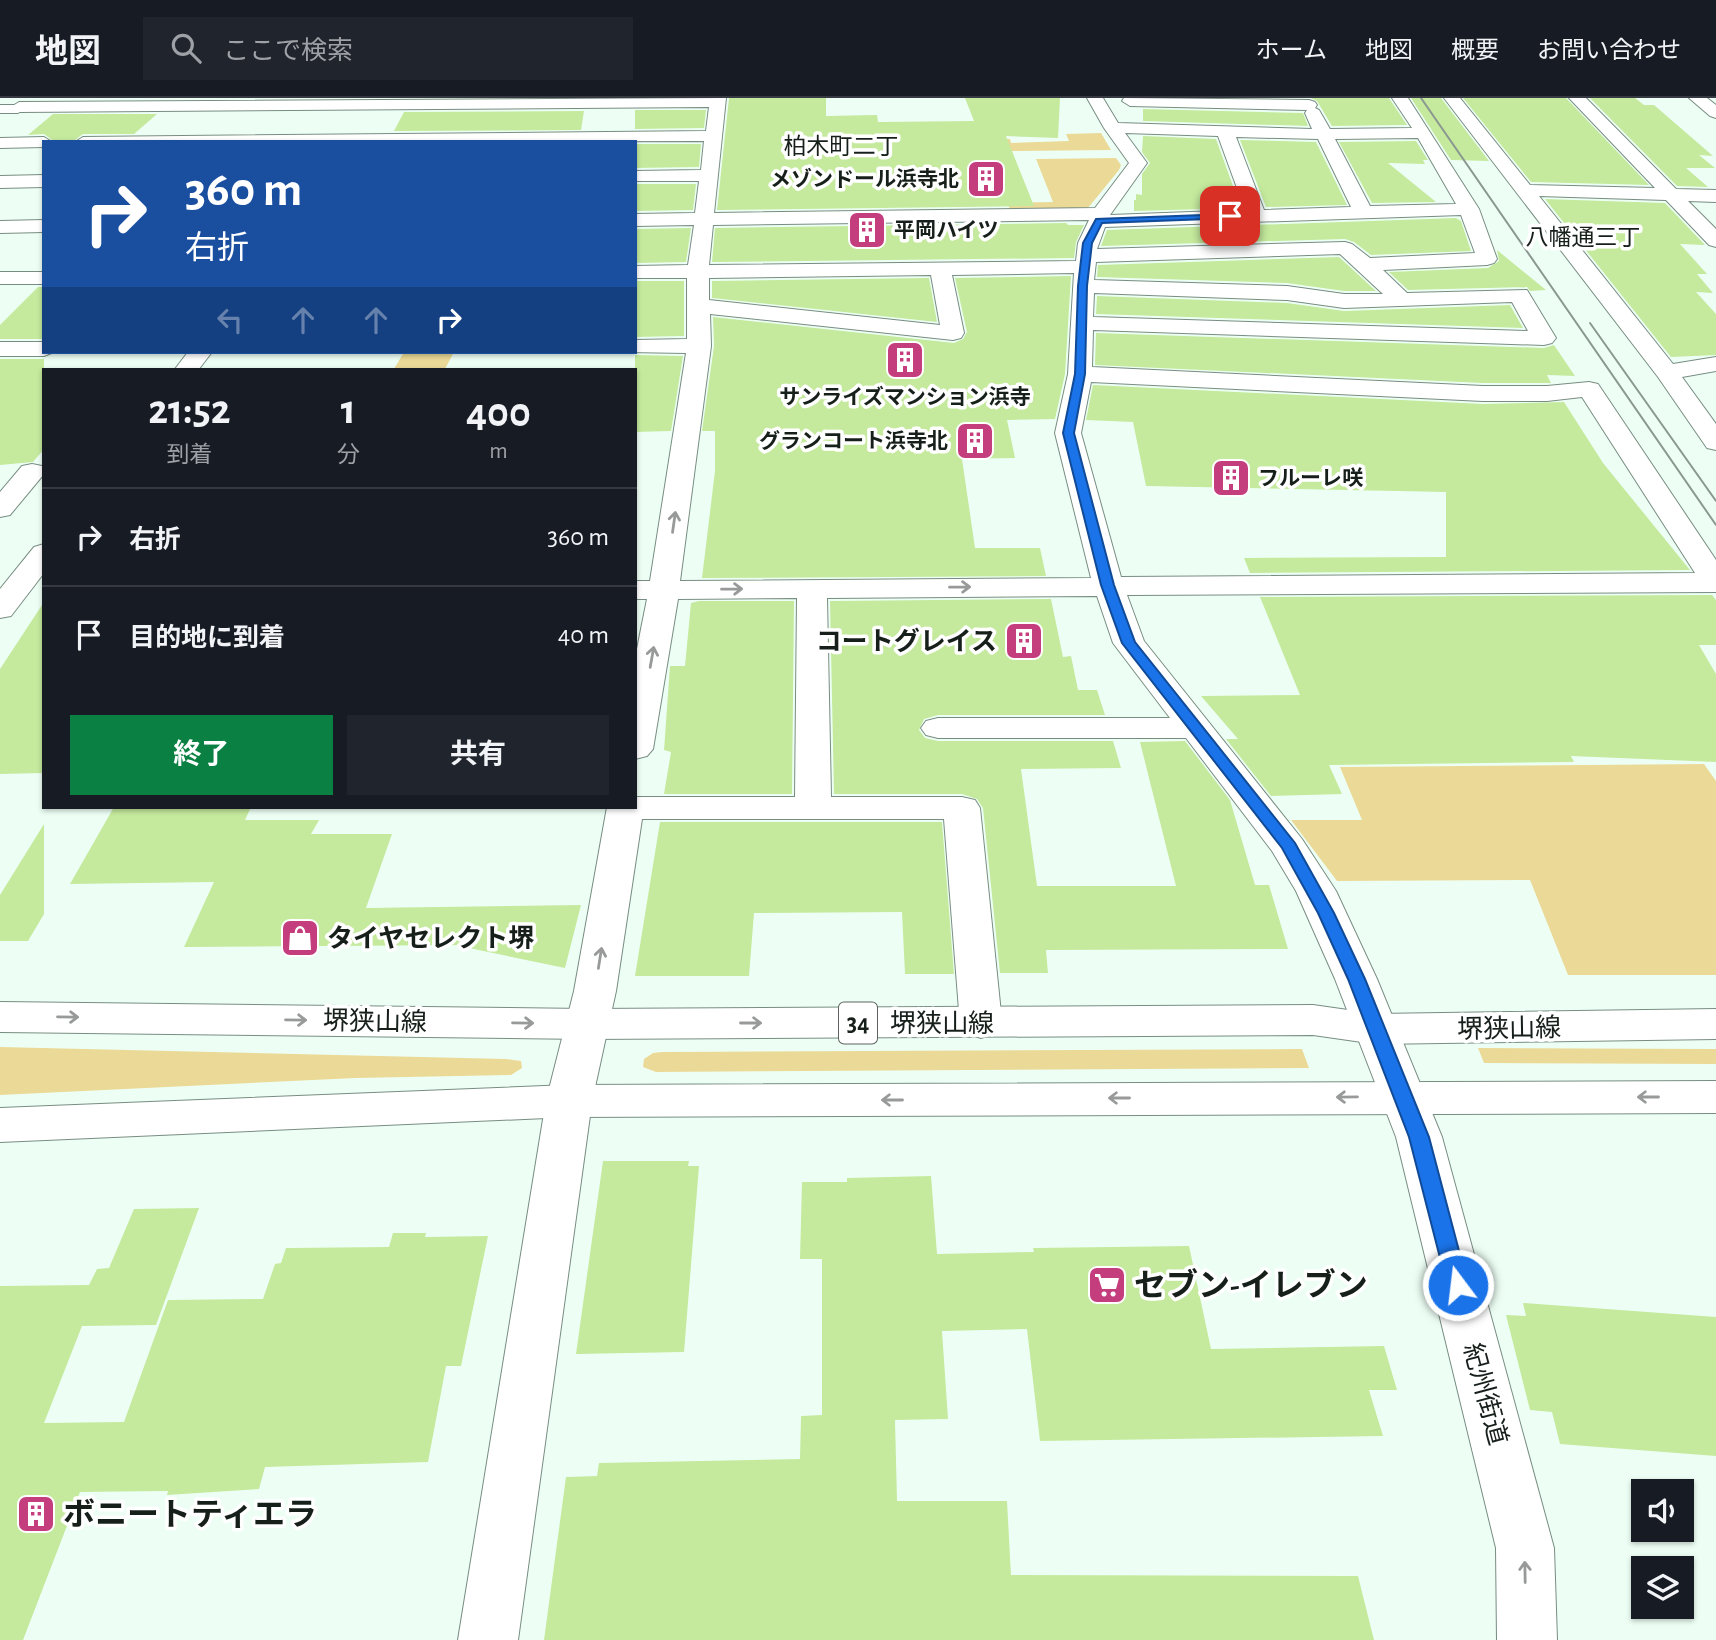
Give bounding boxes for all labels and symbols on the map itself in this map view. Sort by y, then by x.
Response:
district label: 柏木町二丁 [784,134,899,159]
building icon: メゾンドール浜寺北 [965,158,1007,200]
place label: メゾンドール浜寺北 [770,167,959,190]
pin [1200,186,1260,246]
building icon: 平岡ハイツ [846,209,888,251]
place label: 平岡ハイツ [894,219,999,241]
district label: 八幡通三丁 [1526,225,1641,250]
building icon: サンライズマンション浜寺 [884,339,926,381]
place label: サンライズマンション浜寺 [779,385,1031,408]
building icon: グランコート浜寺北 [954,420,996,462]
place label: グランコート浜寺北 [759,430,948,452]
building icon: フルーレ咲 [1210,457,1252,499]
place label: フルーレ咲 [1258,467,1364,489]
one-way arrow [668,512,681,534]
one-way arrow [948,580,971,593]
one-way arrow [721,582,744,596]
building icon: コートグレイス [1003,620,1045,662]
place label: コートグレイス [816,627,997,655]
one-way arrow [646,647,659,669]
shop icon: タイヤセレクト堺 [279,917,321,959]
place label: タイヤセレクト堺 [327,925,534,952]
one-way arrow [594,947,607,970]
road number: 34 [839,1002,877,1043]
street label: 堺狭山線 [323,1007,427,1036]
one-way arrow [56,1010,79,1024]
street label: 堺狭山線 [890,1010,994,1037]
one-way arrow [284,1013,307,1027]
street label: 堺狭山線 [1457,1014,1561,1043]
one-way arrow [511,1016,534,1030]
one-way arrow [739,1017,762,1030]
one-way arrow [1336,1090,1359,1104]
one-way arrow [1637,1090,1660,1104]
one-way arrow [1108,1091,1131,1105]
one-way arrow [881,1093,904,1106]
position arrow [1421,1248,1495,1322]
supermarket icon: セブン-イレブン [1086,1264,1128,1306]
place label: セブン-イレブン [1134,1268,1368,1302]
street label: 紀州街道 [1459,1340,1512,1448]
building icon: ボニートティエラ [15,1493,57,1535]
place label: ボニートティエラ [63,1498,317,1531]
one-way arrow [1518,1561,1532,1584]

